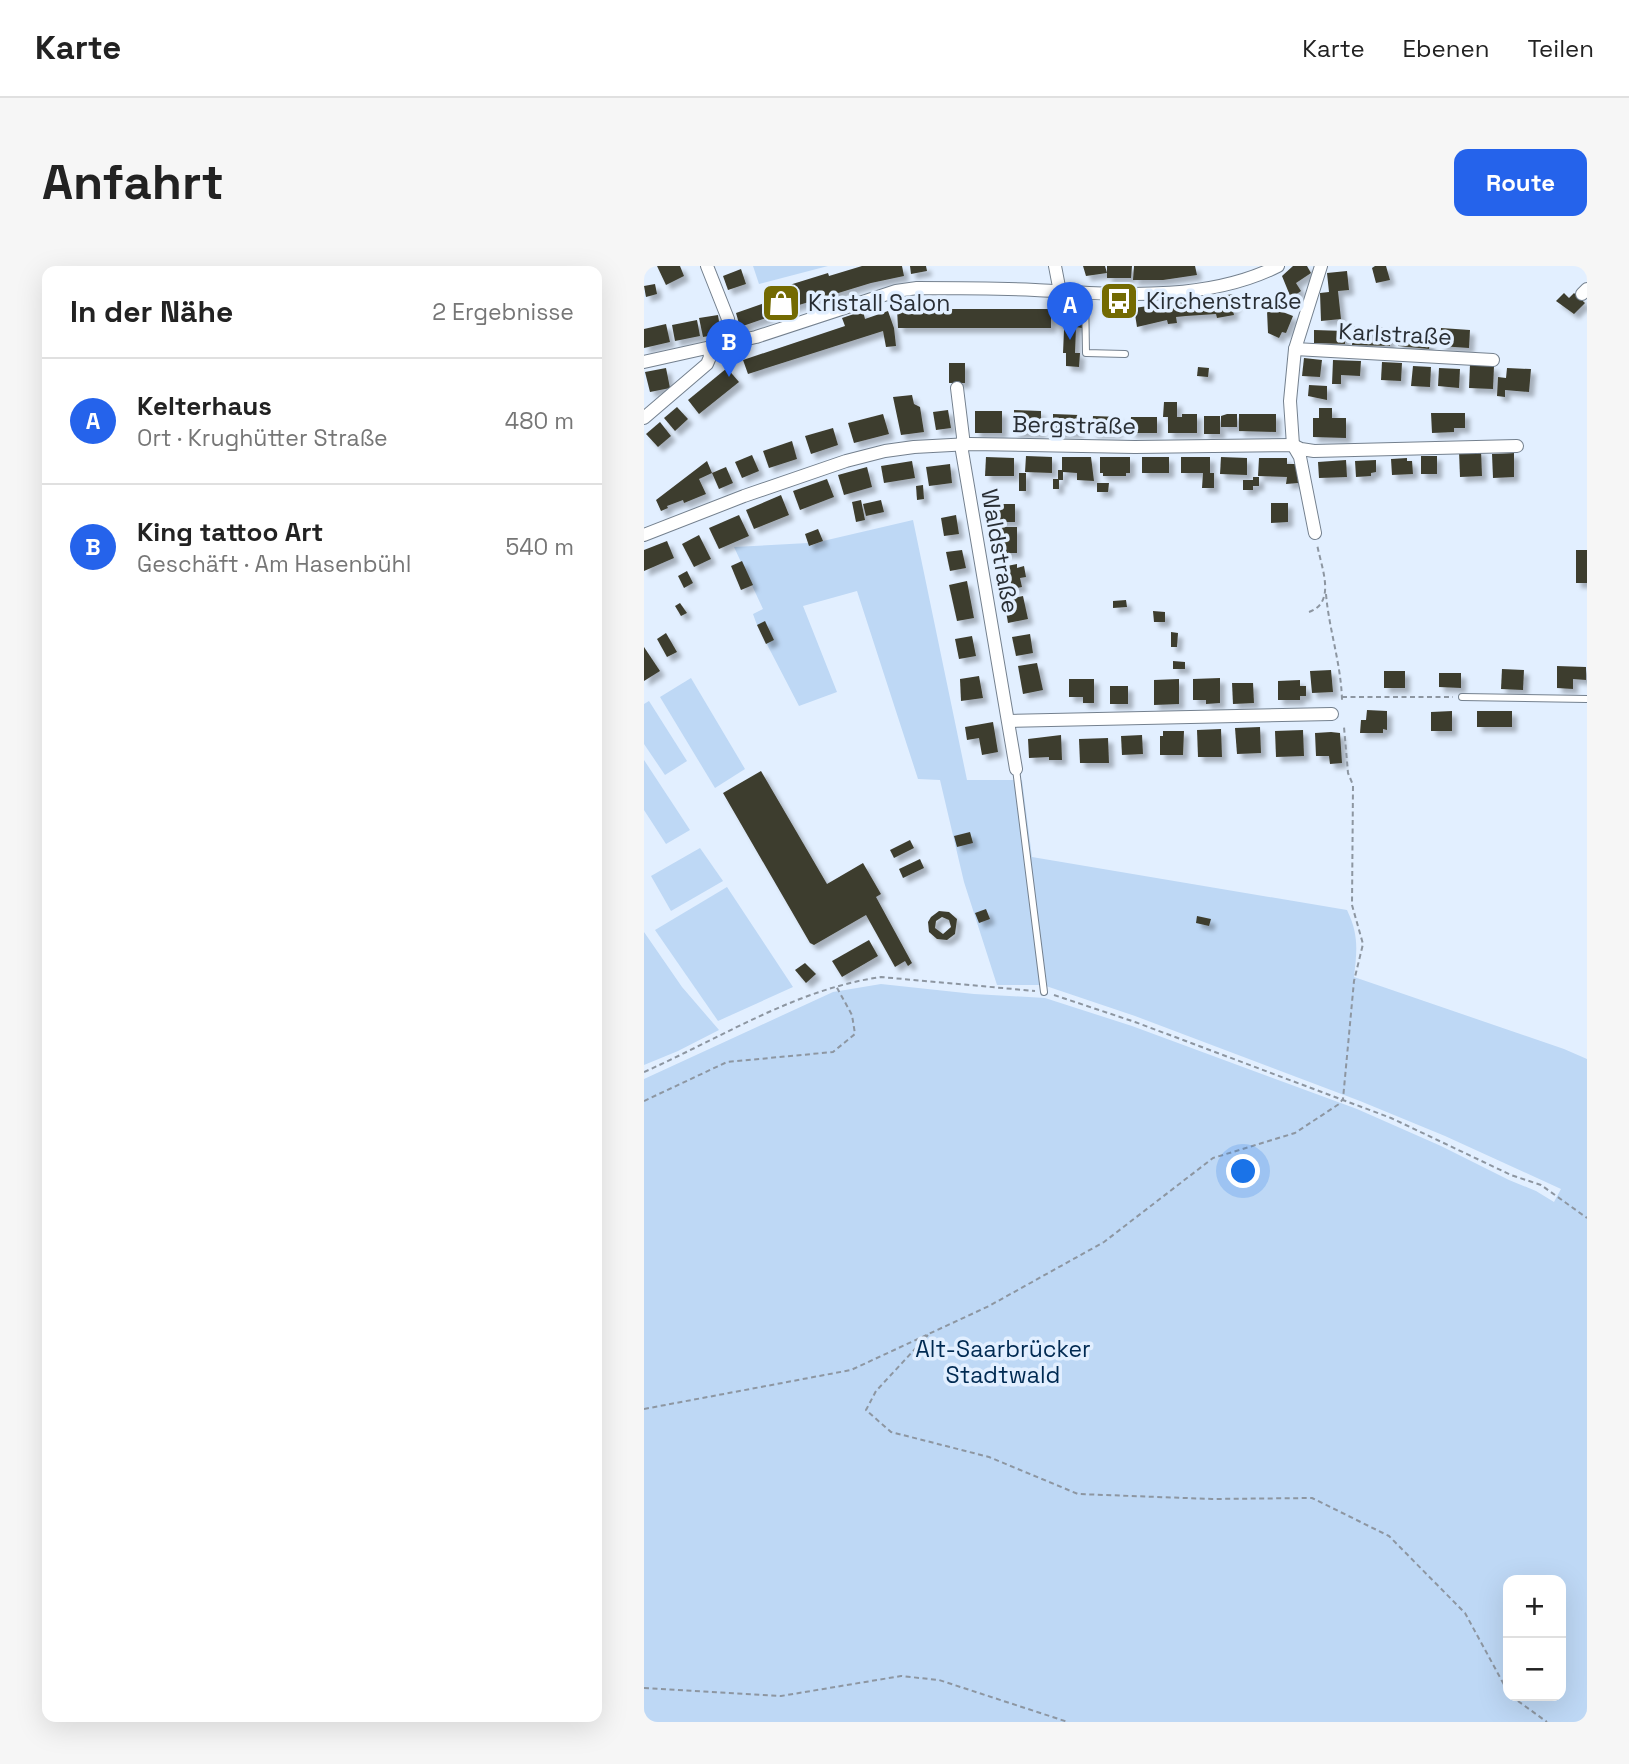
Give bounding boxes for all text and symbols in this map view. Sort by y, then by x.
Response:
text: Karte [35,27,121,69]
text: Karte [1302,33,1365,64]
text: Ebenen [1403,33,1489,64]
text: Teilen [1527,33,1594,64]
button: Route [1454,149,1587,216]
text: Anfahrt [42,151,224,213]
bus stop icon: Kirchenstraße [1098,280,1140,322]
shop icon: Kristall Salon [760,282,802,324]
pin: A [1047,282,1093,340]
place label: Kirchenstraße [1146,286,1302,316]
place label: Kristall Salon [808,288,950,318]
text: In der Nähe [70,292,233,331]
text: 2 Ergebnisse [432,297,574,327]
street label: Karlstraße [1338,316,1452,352]
pin: B [706,319,752,377]
text: Kelterhaus [137,389,272,423]
text: A [86,406,100,436]
text: 480 m [505,406,574,436]
street label: Bergstraße [1012,409,1136,441]
text: Ort · Krughütter Straße [137,423,388,453]
street label: Waldstraße [974,487,1026,615]
text: King tattoo Art [137,515,323,549]
text: B [85,532,101,562]
text: 540 m [505,532,574,562]
text: Geschäft · Am Hasenbühl [137,549,411,579]
your location [1226,1154,1260,1188]
park label: Alt-Saarbrücker Stadtwald [915,1334,1091,1390]
map controls [1503,1575,1566,1701]
button: + [1503,1575,1566,1638]
button: − [1503,1638,1566,1701]

